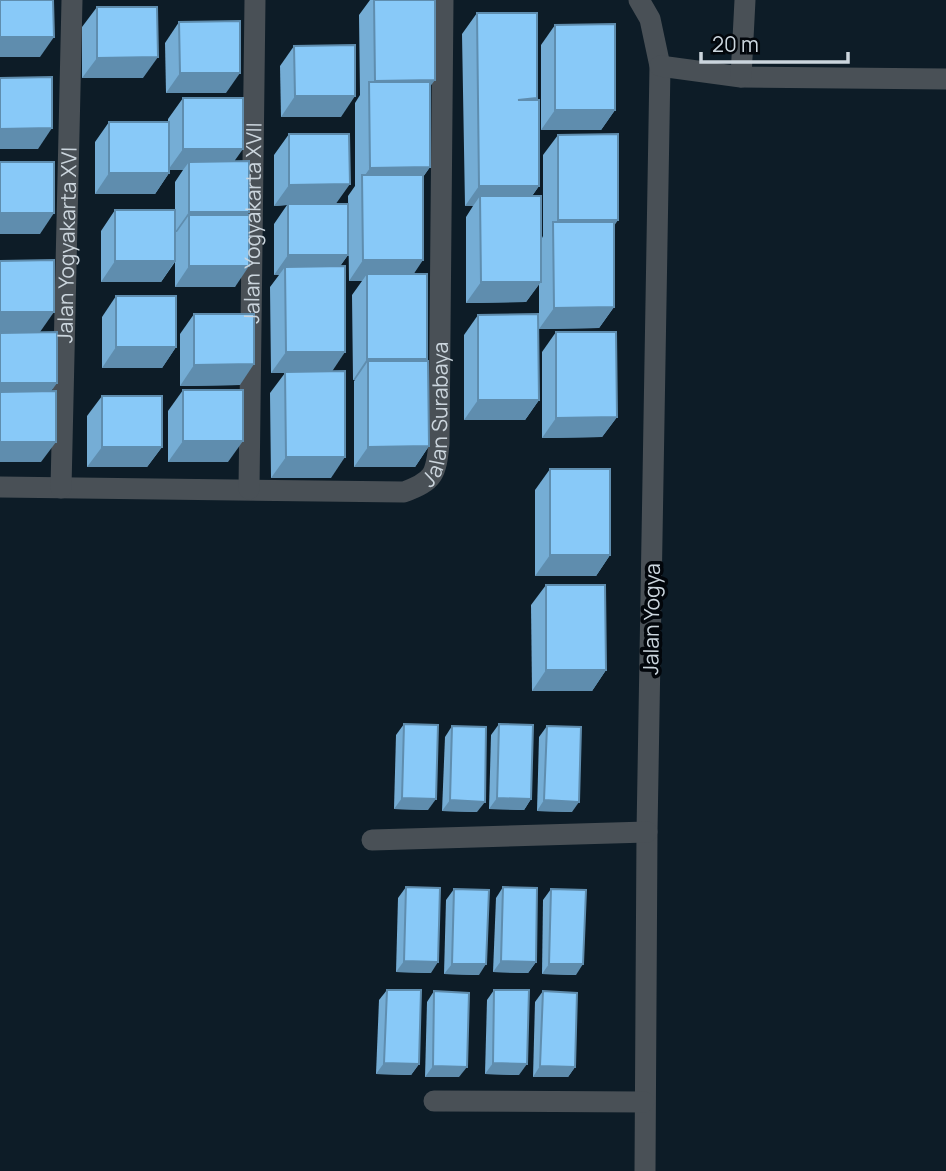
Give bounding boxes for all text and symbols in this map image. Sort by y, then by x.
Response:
scale bar [701,21,848,65]
text: 20 m [712,30,759,58]
street label: Jalan Yogyakarta XVII [237,122,267,324]
street label: Jalan Yogyakarta XVI [50,147,83,343]
street label: Jalan Surabaya [415,342,454,493]
street label: Jalan Yogya [636,563,666,675]

